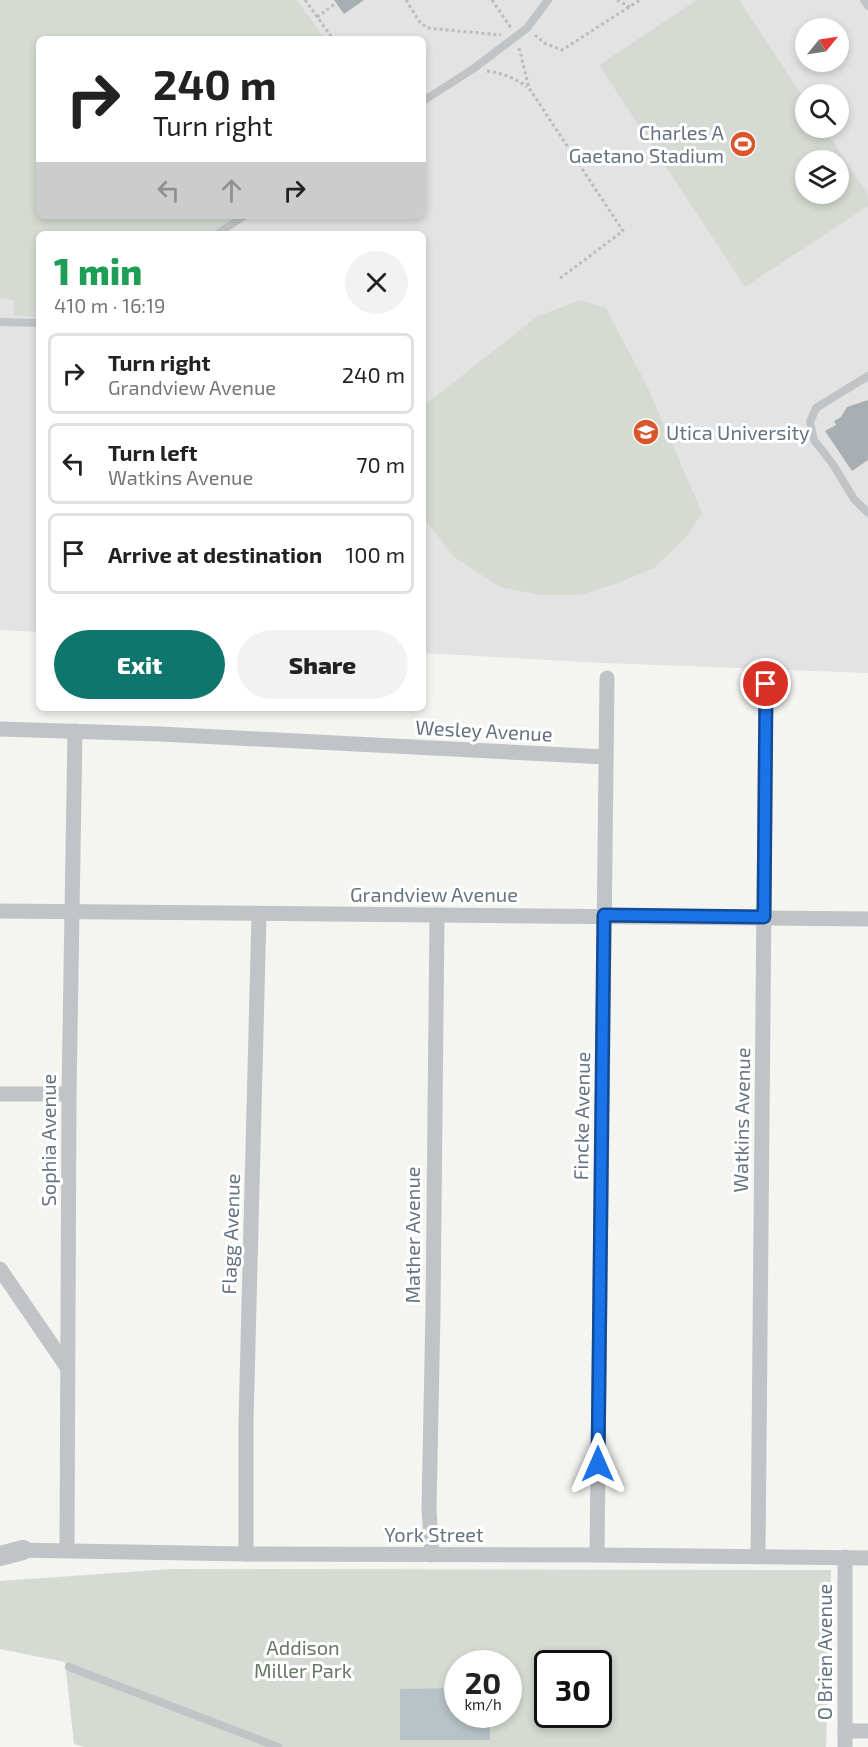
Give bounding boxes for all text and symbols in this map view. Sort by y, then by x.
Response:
north arrow [795,18,849,72]
map controls [795,18,849,204]
text: 240 m [153,58,277,108]
icon: right [54,60,132,138]
button: search [795,84,849,138]
text: Turn right [153,109,273,141]
place label: Charles A Gaetano Stadium [569,120,725,167]
sports icon: Charles A Gaetano Stadium [728,129,758,159]
button: layers [795,150,849,204]
icon: left [152,174,185,207]
icon: ahead [215,174,248,207]
icon: right [278,174,311,207]
text: 1 min [54,249,142,292]
button: close [345,251,408,314]
text: 410 m · 16:19 [54,293,165,317]
text: Turn right [108,349,210,375]
icon: right [57,357,90,390]
text: 240 m [342,361,405,387]
text: Grandview Avenue [108,375,276,399]
school or university icon: Utica University [631,417,661,447]
place label: Utica University [666,420,810,444]
text: Turn left [108,439,197,465]
icon: left [57,447,90,480]
text: 70 m [356,451,405,477]
text: Watkins Avenue [108,465,253,489]
icon: arrive [57,537,90,570]
text: Arrive at destination [108,541,322,567]
text: 100 m [346,541,405,567]
button: Exit [54,630,225,699]
button: Share [237,630,408,699]
pin [740,658,791,709]
icon: arrive [749,667,782,700]
street label: Wesley Avenue [415,714,553,746]
street label: Grandview Avenue [350,882,518,906]
street label: Watkins Avenue [728,1047,754,1193]
street label: Fincke Avenue [568,1051,594,1181]
street label: Sophia Avenue [36,1074,60,1206]
street label: Mather Avenue [400,1166,424,1304]
street label: Flagg Avenue [216,1173,244,1295]
position arrow [566,1432,630,1496]
street label: York Street [384,1522,484,1546]
street label: O Brien Avenue [812,1584,836,1720]
park label: Addison Miller Park [254,1635,352,1682]
speed limit sign: 30 [534,1650,612,1728]
text: 20 [465,1664,501,1700]
text: km/h [464,1695,502,1713]

